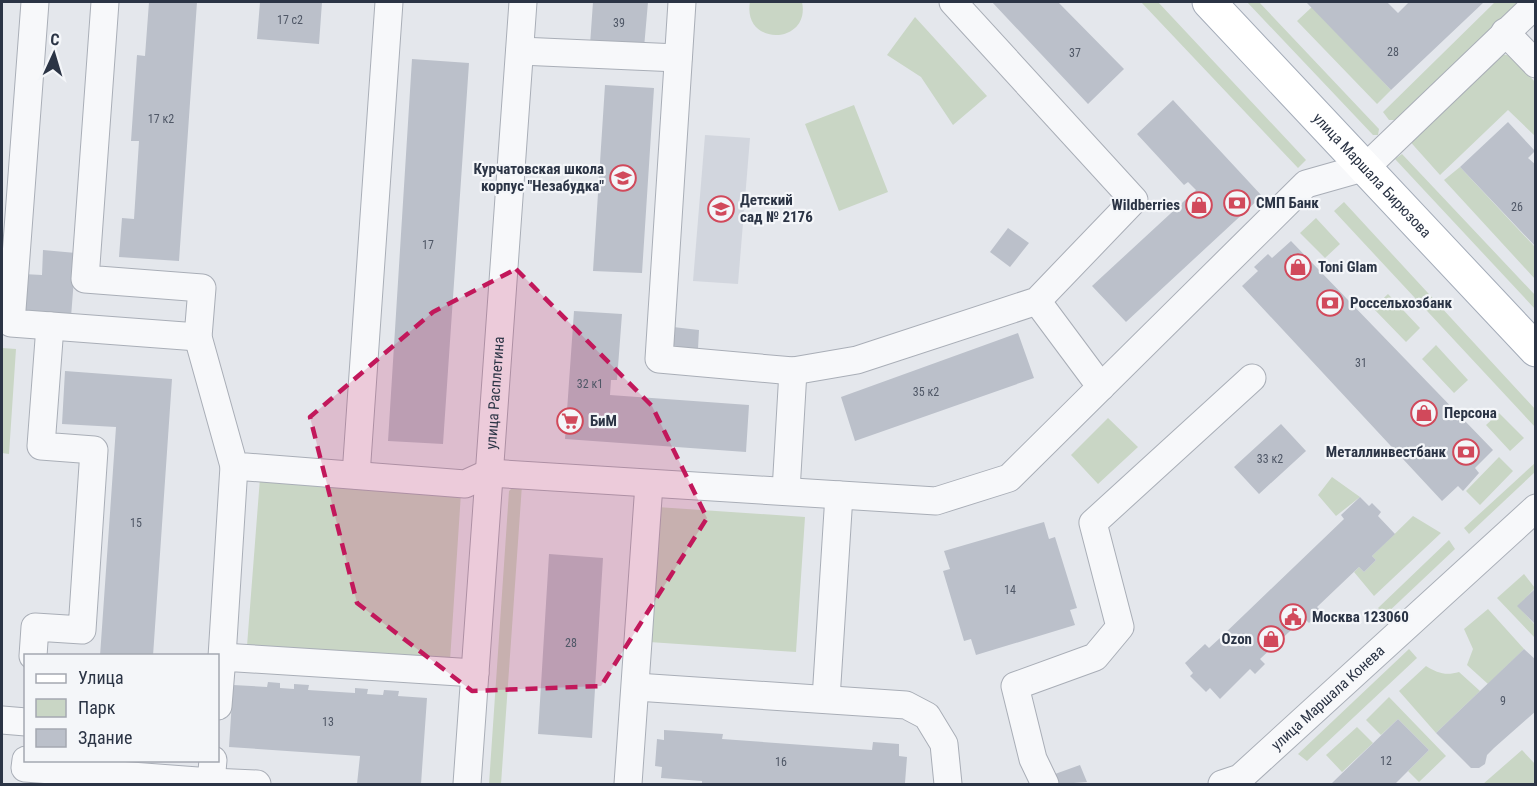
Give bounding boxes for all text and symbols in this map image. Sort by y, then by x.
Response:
house number: 17 с2 [277,13,303,27]
house number: 39 [613,16,625,30]
north arrow [24,24,84,84]
text: С [50,30,60,49]
house number: 28 [1387,45,1399,59]
house number: 37 [1069,46,1081,60]
street label: улица Маршала Бирюзова [1309,109,1435,242]
house number: 17 к2 [148,112,174,126]
place label: Курчатовская школа корпус "Незабудка" [474,160,604,195]
school or university icon: Курчатовская школа корпус "Незабудка" [608,163,638,193]
bank icon: СМП Банк [1222,188,1252,218]
shop icon: Wildberries [1184,190,1214,220]
place label: Детский сад № 2176 [740,191,813,226]
school or university icon: Детский сад № 2176 [706,194,736,224]
place label: СМП Банк [1256,194,1319,212]
place label: Wildberries [1111,196,1180,214]
house number: 26 [1511,200,1523,214]
house number: 17 [422,238,434,252]
shop icon: Toni Glam [1283,252,1313,282]
place label: Toni Glam [1318,258,1377,276]
bank icon: Россельхозбанк [1315,288,1345,318]
place label: Россельхозбанк [1350,294,1452,312]
street label: улица Расплетина [482,336,508,450]
house number: 31 [1355,356,1367,370]
house number: 32 к1 [577,377,603,391]
house number: 35 к2 [913,385,939,399]
shop icon: Персона [1409,398,1439,428]
place label: Персона [1444,404,1497,422]
supermarket icon: БиМ [555,406,585,436]
place label: БиМ [590,412,617,430]
bank icon: Металлинвестбанк [1451,437,1481,467]
place label: Металлинвестбанк [1326,443,1446,461]
house number: 33 к2 [1257,452,1283,466]
house number: 15 [130,516,142,530]
house number: 14 [1004,583,1016,597]
public building icon: Москва 123060 [1278,602,1308,632]
place label: Москва 123060 [1312,608,1409,626]
shop icon: Ozon [1256,624,1286,654]
place label: Ozon [1221,630,1252,648]
house number: 28 [565,636,577,650]
street label: улица Маршала Конева [1268,642,1388,754]
legend [24,654,219,762]
text: Улица [78,667,124,688]
house number: 9 [1500,694,1506,708]
text: Парк [78,697,116,718]
house number: 13 [322,715,334,729]
text: Здание [78,727,132,748]
house number: 12 [1380,754,1392,768]
house number: 16 [775,755,787,769]

